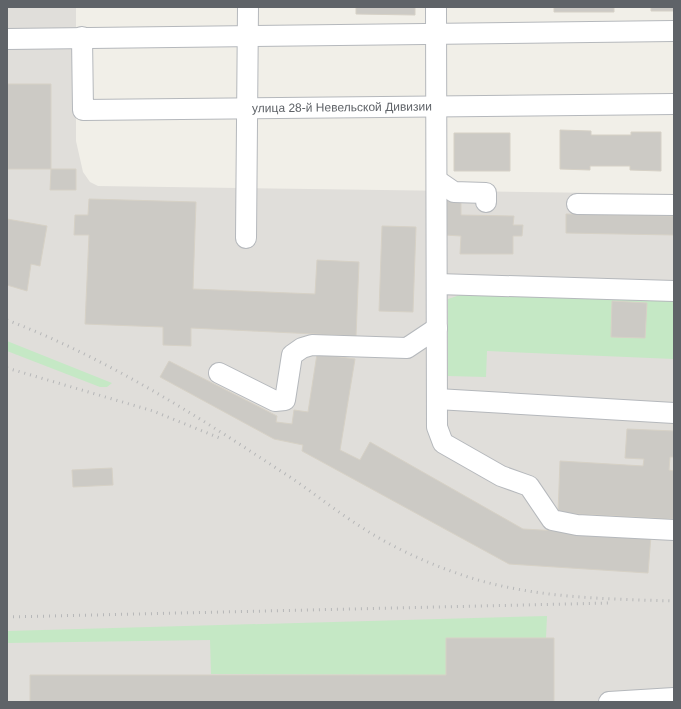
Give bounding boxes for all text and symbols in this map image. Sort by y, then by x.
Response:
street label: улица 28-й Невельской Дивизии [252,99,432,115]

